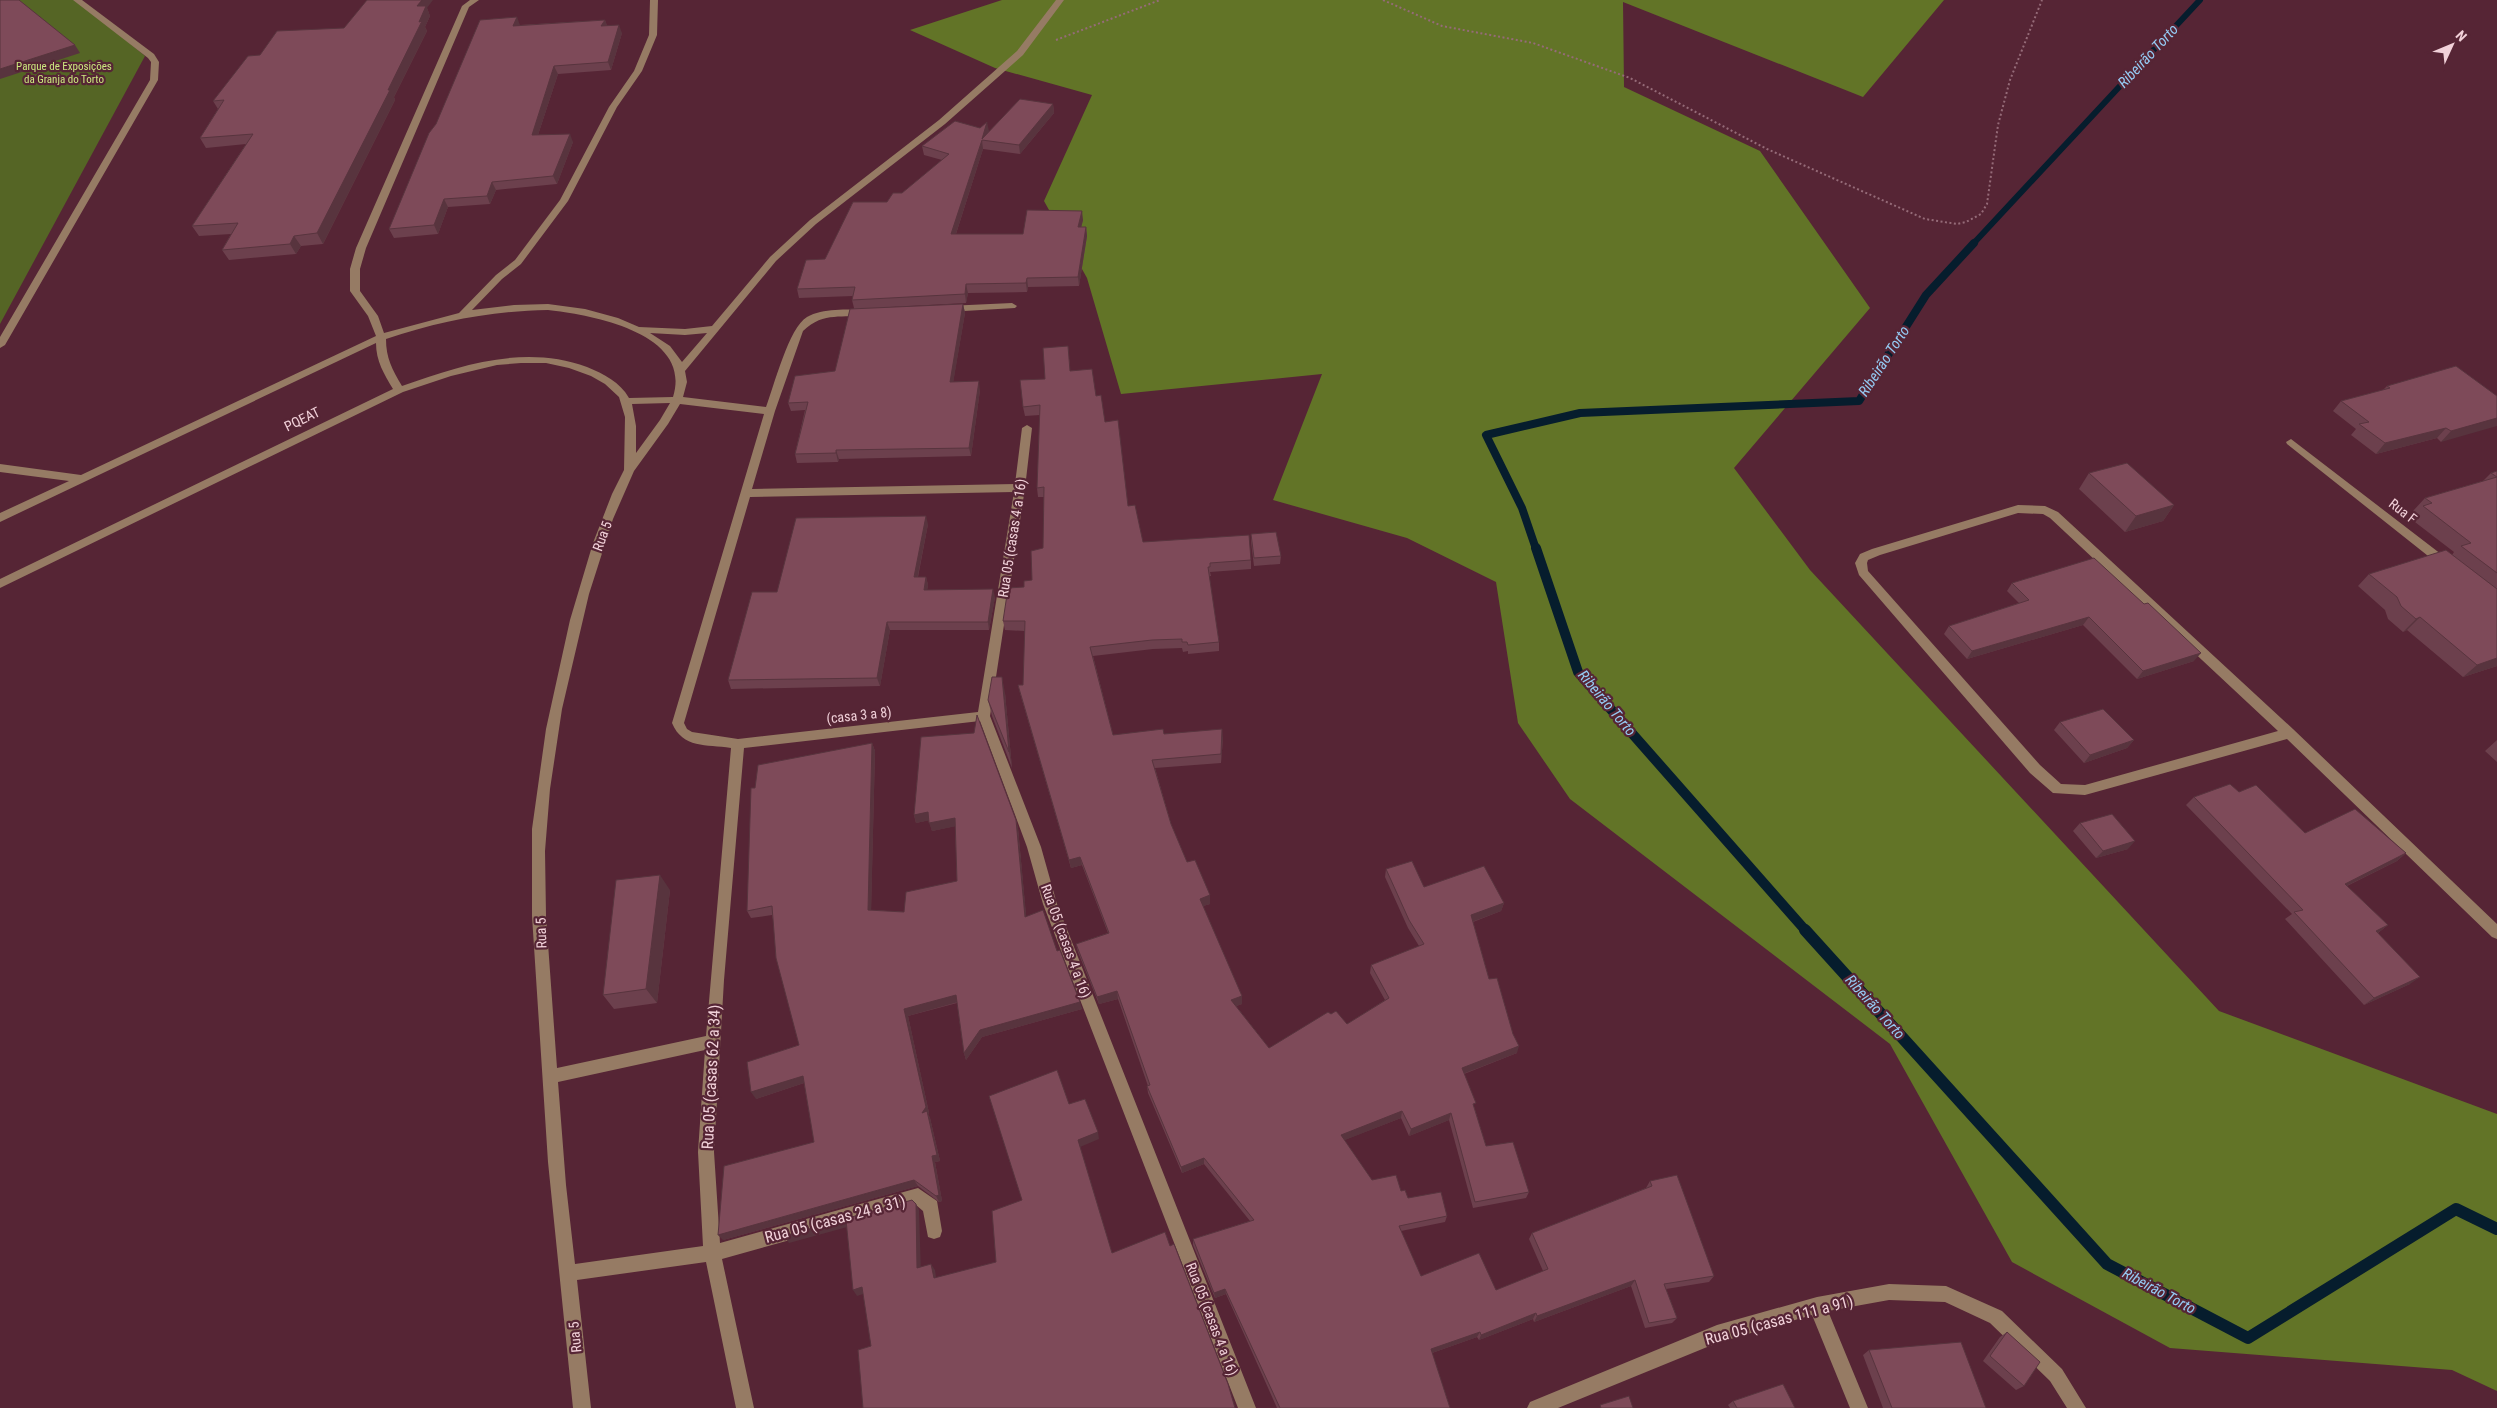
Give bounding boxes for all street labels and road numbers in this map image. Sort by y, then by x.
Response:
street label: PQEAT [282,404,322,434]
street label: Rua 05 (casas 4 a 16) [995,478,1030,599]
street label: Rua F [2386,495,2420,527]
street label: Rua 5 [589,519,615,553]
street label: (casa 3 a 8) [826,704,892,727]
street label: Rua 05 (casas 4 a 16) [1037,882,1094,1000]
street label: Rua 5 [532,917,550,949]
street label: Rua 05 (casas 62 a 34) [698,1004,724,1150]
street label: Rua 05 (casas 24 a 31) [763,1191,907,1247]
street label: Rua 05 (casas 4 a 16) [1182,1260,1241,1378]
street label: Rua 05 (casas 111 a 91) [1703,1291,1855,1349]
street label: Rua 5 [565,1321,585,1353]

